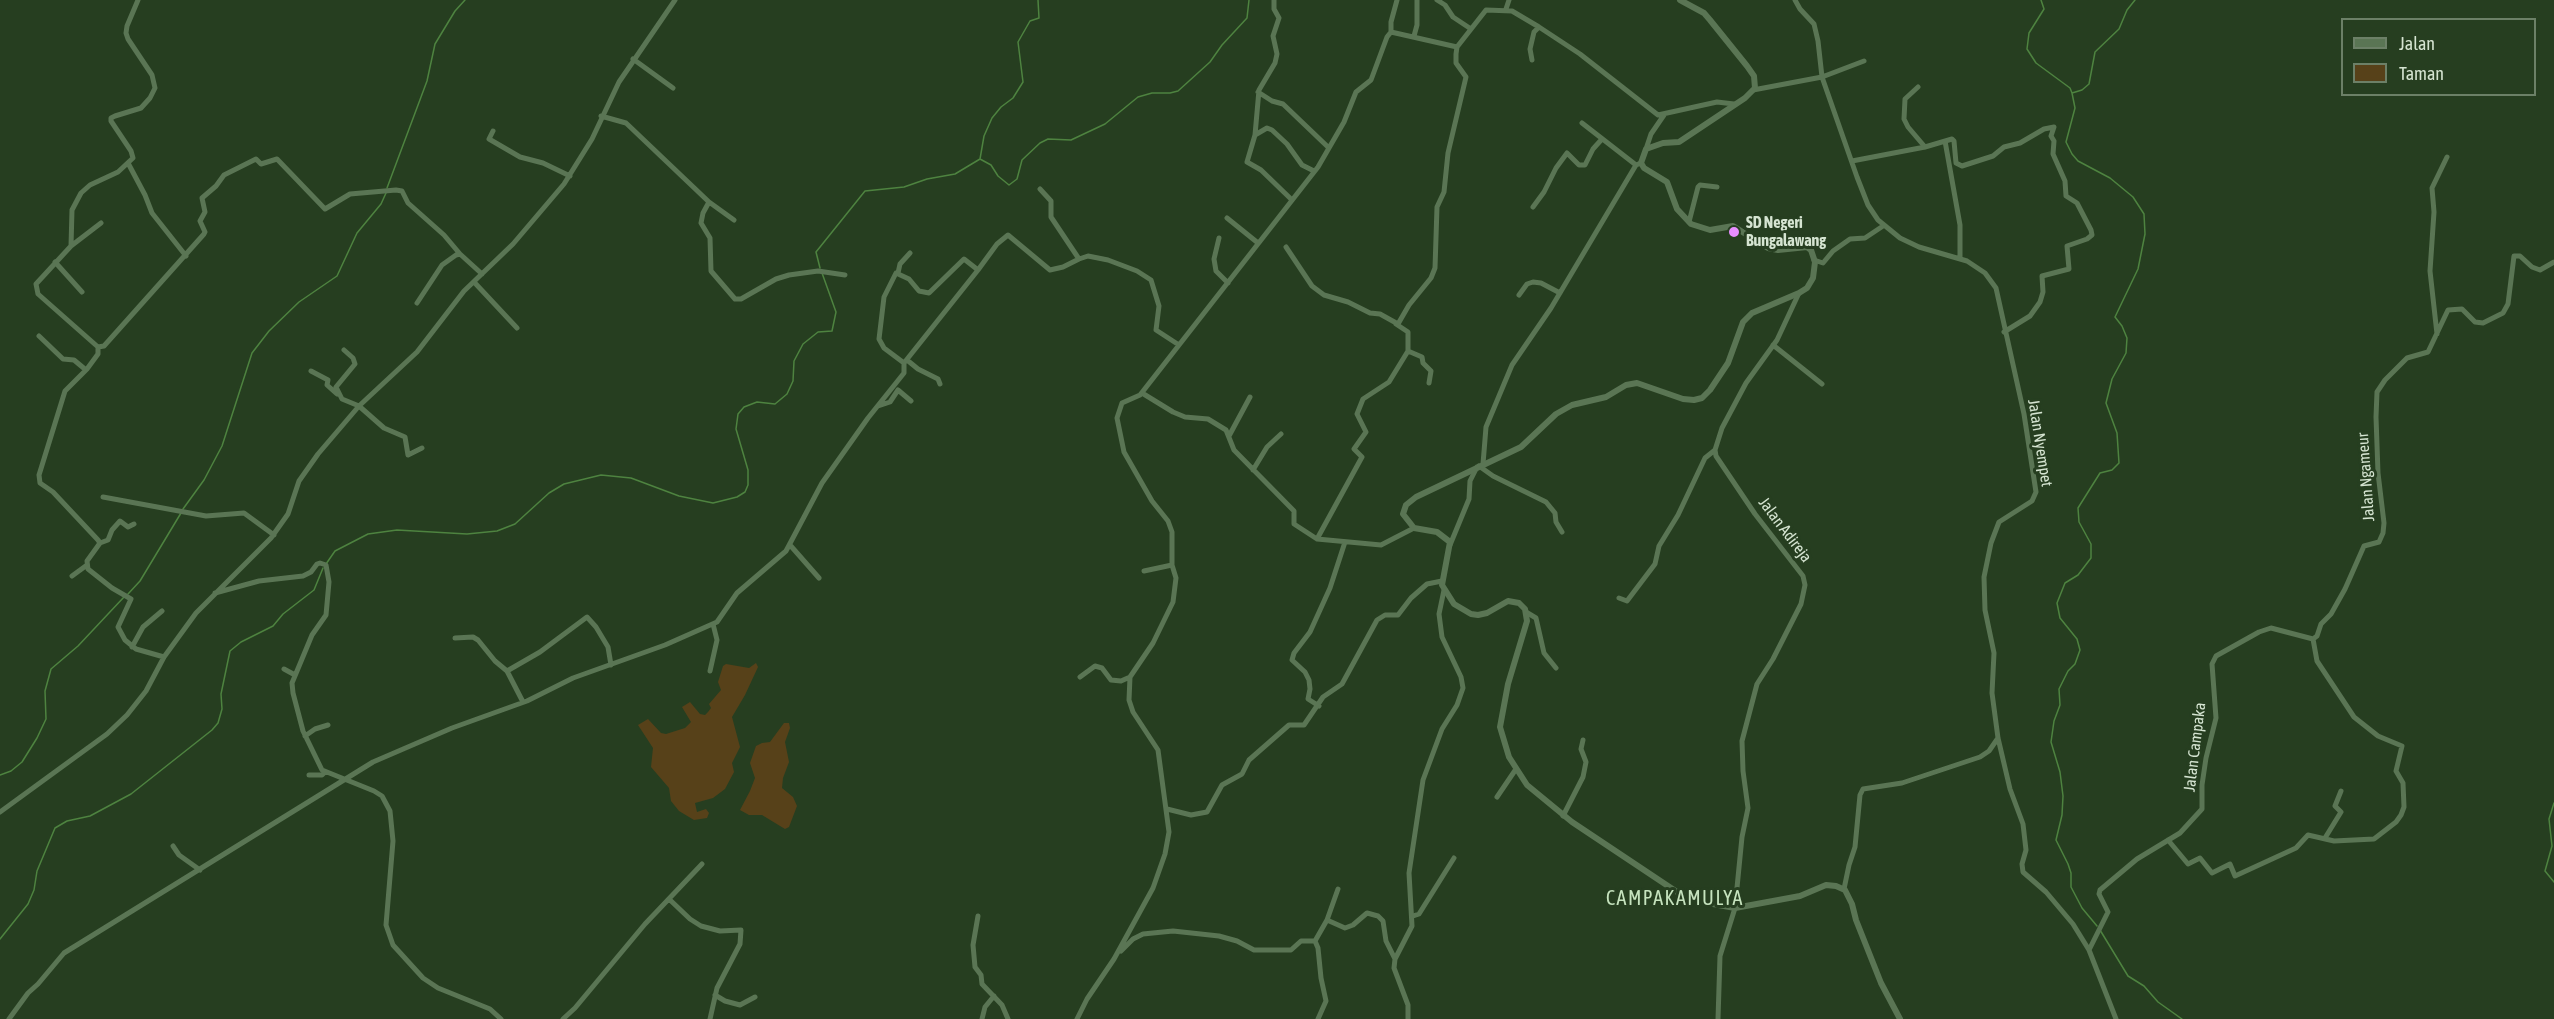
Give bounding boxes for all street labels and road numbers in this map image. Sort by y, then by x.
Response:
street label: Jalan Nyempet [2024,398,2056,488]
street label: Jalan Ngameur [2353,432,2379,522]
street label: Jalan Adireja [1754,494,1816,566]
street label: Jalan Campaka [2180,701,2210,793]

